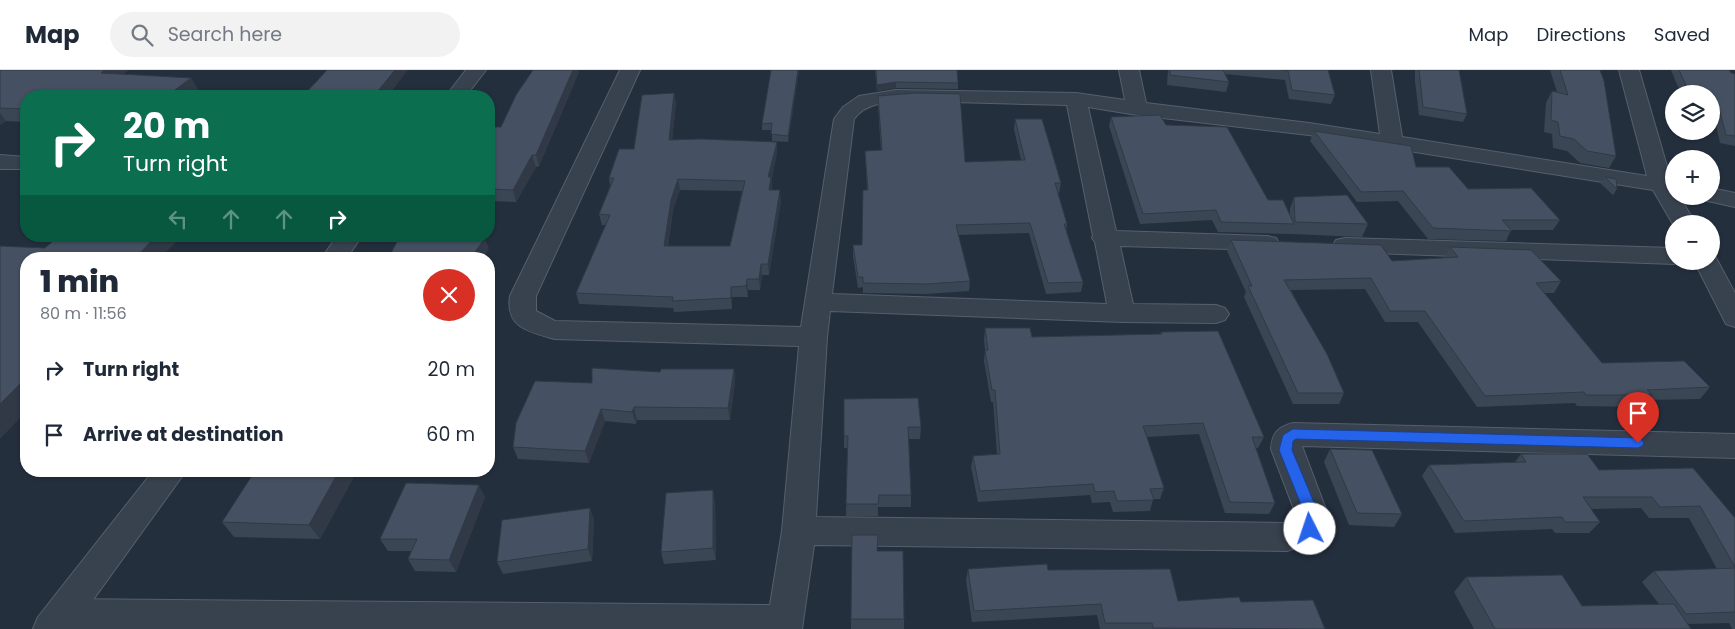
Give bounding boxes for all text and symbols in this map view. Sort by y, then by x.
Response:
search box [110,12,460,57]
text: Map [25,18,80,51]
icon: search [128,21,156,49]
text: Search here [168,21,282,48]
text: Map [1469,22,1508,47]
text: Directions [1536,22,1626,47]
text: Saved [1654,22,1710,47]
map controls [1665,85,1720,270]
button: layers [1665,85,1720,140]
text: 20 m [123,101,210,150]
icon: right [40,110,105,175]
text: Turn right [123,148,228,179]
button: + [1665,150,1720,205]
icon: left [164,205,192,233]
icon: ahead [217,205,245,233]
icon: ahead [270,205,298,233]
icon: right [323,205,351,233]
button: − [1665,215,1720,270]
text: 1 min [40,260,119,303]
button: close [423,269,475,321]
text: 80 m · 11:56 [40,302,127,325]
icon: right [40,356,68,384]
text: Turn right [83,356,179,383]
text: 20 m [427,356,475,383]
pin [1617,392,1659,443]
icon: arrive [1624,399,1652,427]
icon: arrive [40,421,68,449]
text: Arrive at destination [83,421,284,448]
text: 60 m [426,421,475,448]
position arrow [1283,502,1335,554]

